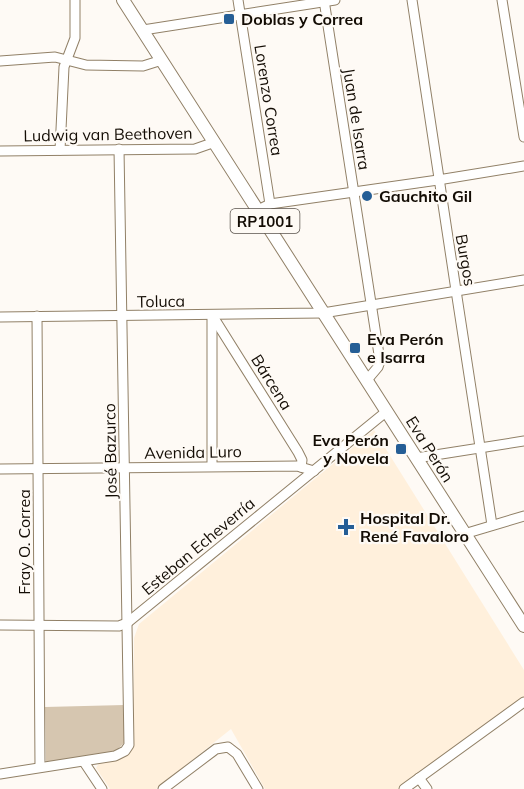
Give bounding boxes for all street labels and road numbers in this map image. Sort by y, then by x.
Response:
street label: Lorenzo Correa [250,43,288,157]
street label: Juan de Isarra [339,67,375,171]
street label: Ludwig van Beethoven [23,123,193,145]
road number: RP1001 [230,209,300,233]
street label: Burgos [452,232,480,288]
street label: Toluca [137,291,185,311]
street label: Bárcena [247,351,297,413]
street label: José Bazurco [99,403,121,499]
street label: Eva Perón [402,412,458,486]
street label: Avenida Luro [144,441,242,463]
street label: Fray O. Correa [14,489,34,595]
street label: Esteban Echeverría [137,493,259,599]

